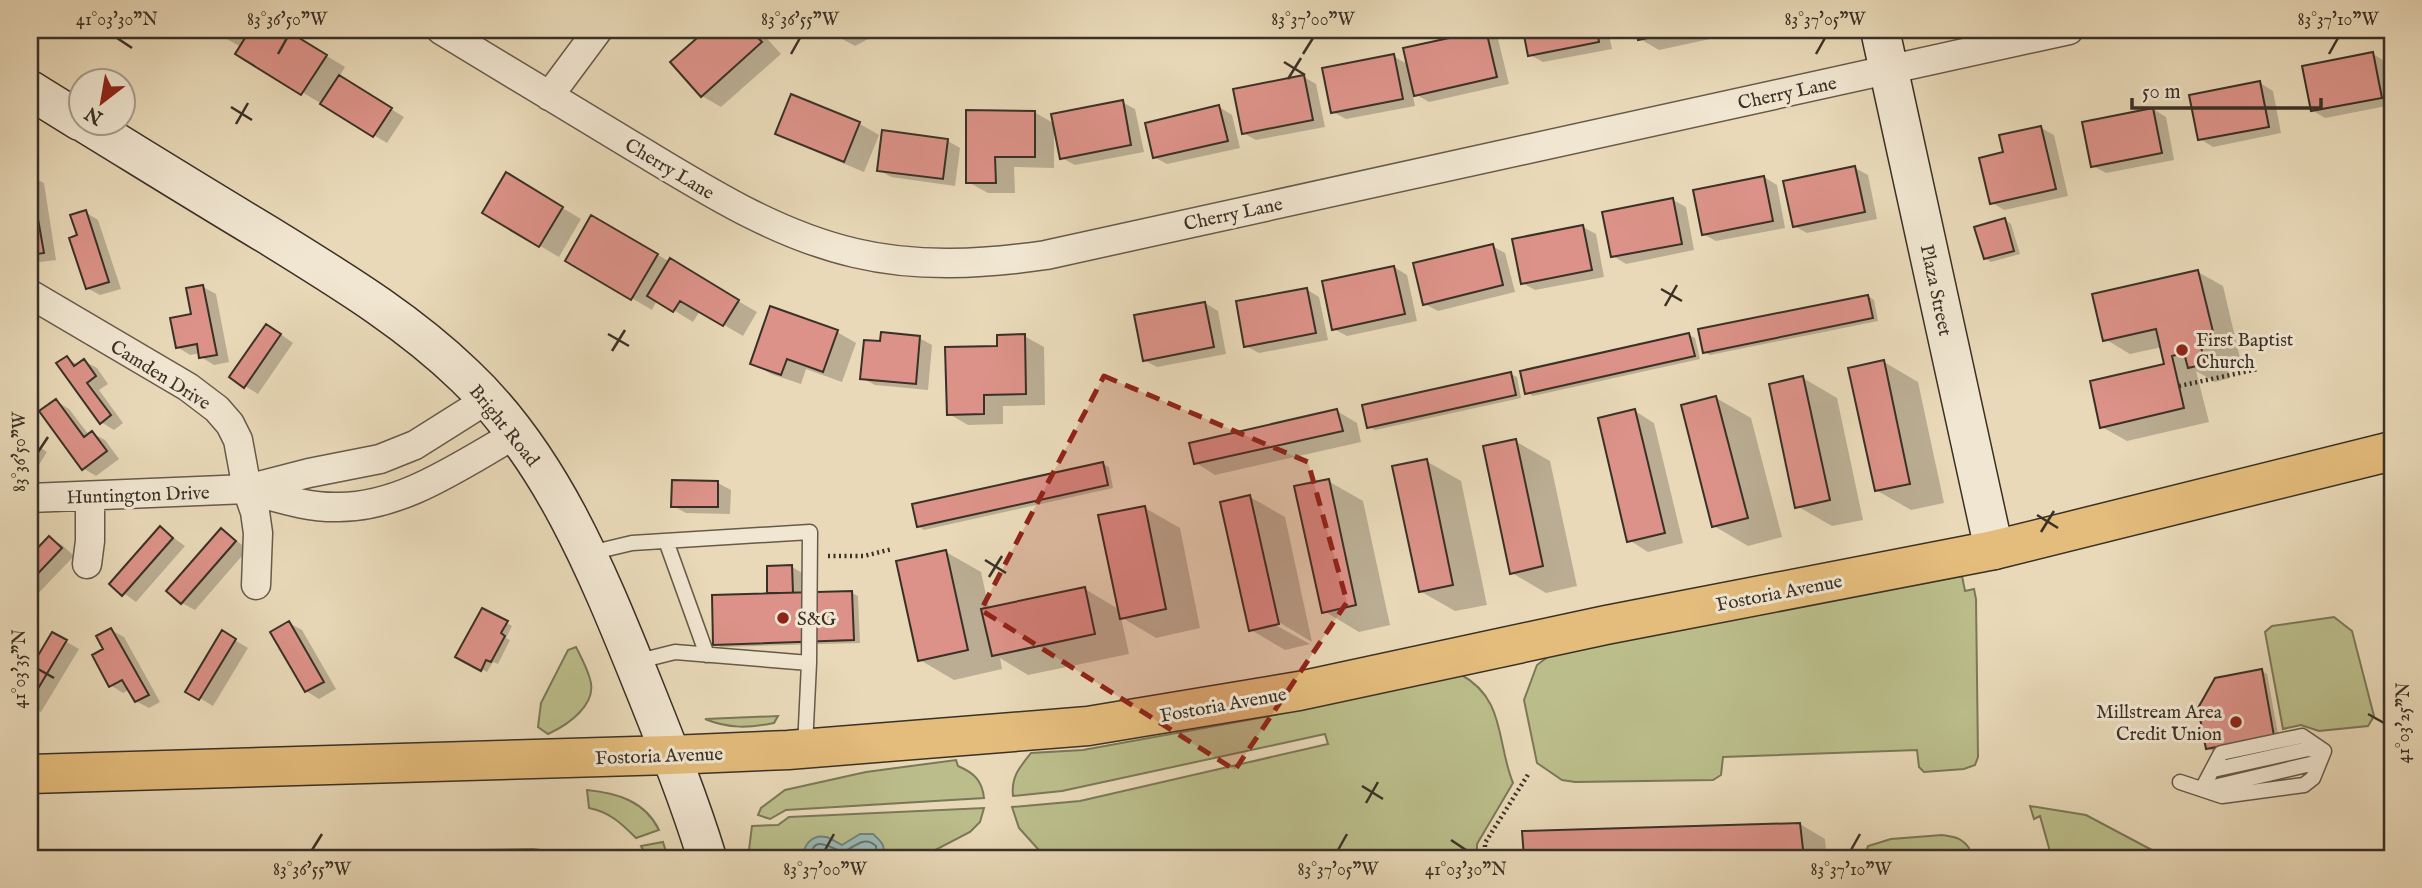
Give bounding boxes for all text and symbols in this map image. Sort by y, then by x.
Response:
text: 41°03'30"N [76,9,158,32]
text: 83°36'50"W [247,9,328,32]
text: 83°36'55"W [761,9,840,32]
text: 83°37'00"W [1271,9,1356,32]
text: 83°37'05"W [1784,9,1866,32]
text: 83°37'10"W [2297,9,2379,32]
north arrow [66,66,136,136]
scale bar [2132,66,2320,110]
street label: Cherry Lane [1736,72,1839,116]
text: 50 m [2142,79,2181,106]
text: N [81,100,108,130]
street label: Cherry Lane [620,134,718,206]
street label: Cherry Lane [1182,193,1285,237]
street label: Plaza Street [1914,243,1957,339]
place label: First Baptist Church [2196,329,2294,375]
street label: Camden Drive [105,335,215,416]
marker: First Baptist Church [2174,342,2190,358]
street label: Bright Road [463,380,544,473]
text: 83°36'50"W [9,411,32,492]
street label: Huntington Drive [66,481,210,510]
street label: Fostoria Avenue [1714,570,1845,618]
place label: S&G [797,608,836,632]
marker: S&G [775,610,791,626]
text: 41°03'35"N [9,629,32,709]
text: 41°03'25"N [2393,682,2416,764]
street label: Fostoria Avenue [1158,683,1289,729]
place label: Millstream Area Credit Union [2096,701,2223,747]
marker: Millstream Area Credit Union [2228,714,2244,730]
street label: Fostoria Avenue [595,743,724,771]
text: 83°36'55"W [273,859,352,882]
text: 83°37'00"W [783,859,868,882]
text: 83°37'05"W [1297,859,1379,882]
text: 41°03'30"N [1425,859,1507,882]
text: 83°37'10"W [1810,859,1892,882]

